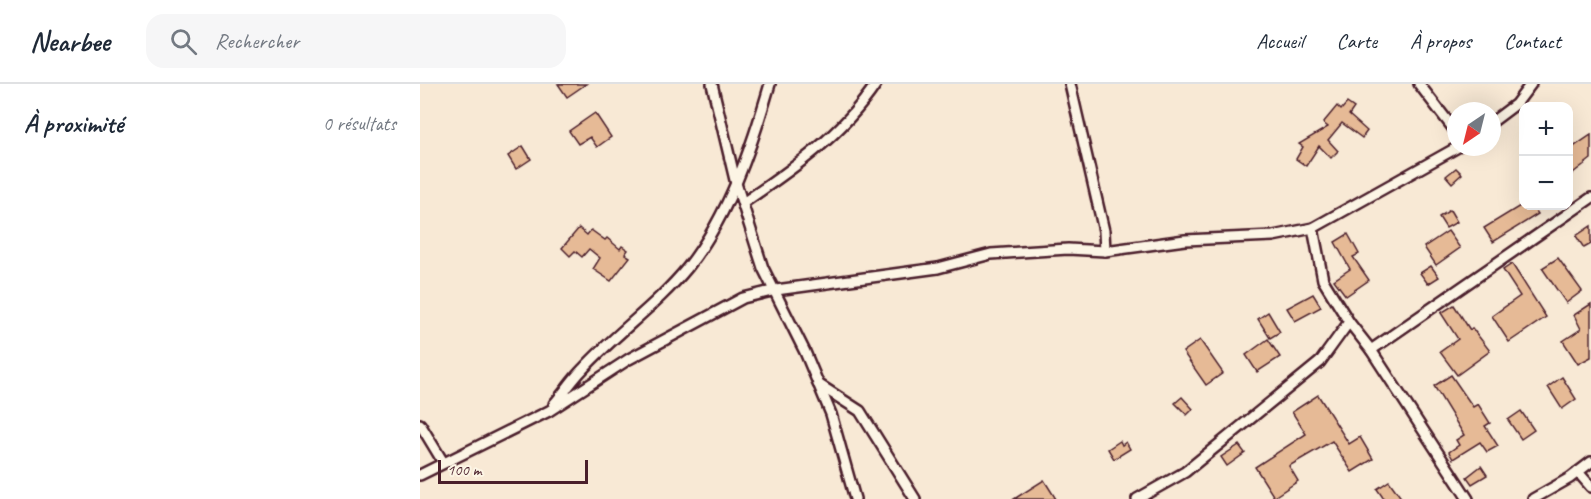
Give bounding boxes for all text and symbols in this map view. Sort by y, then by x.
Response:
search box [146,14,566,68]
text: Nearbee [30,24,110,59]
icon: search [167,25,200,58]
text: Rechercher [215,27,299,55]
text: Accueil [1256,28,1304,54]
text: Carte [1337,28,1377,54]
text: À propos [1410,28,1471,54]
text: Contact [1504,28,1561,54]
north arrow [1447,102,1501,156]
map controls [1519,102,1573,210]
button: + [1519,102,1573,156]
text: À proximité [24,107,123,140]
text: 0 résultats [323,111,396,136]
button: − [1519,156,1573,210]
scale bar [438,457,588,484]
text: 100 m [447,460,481,480]

